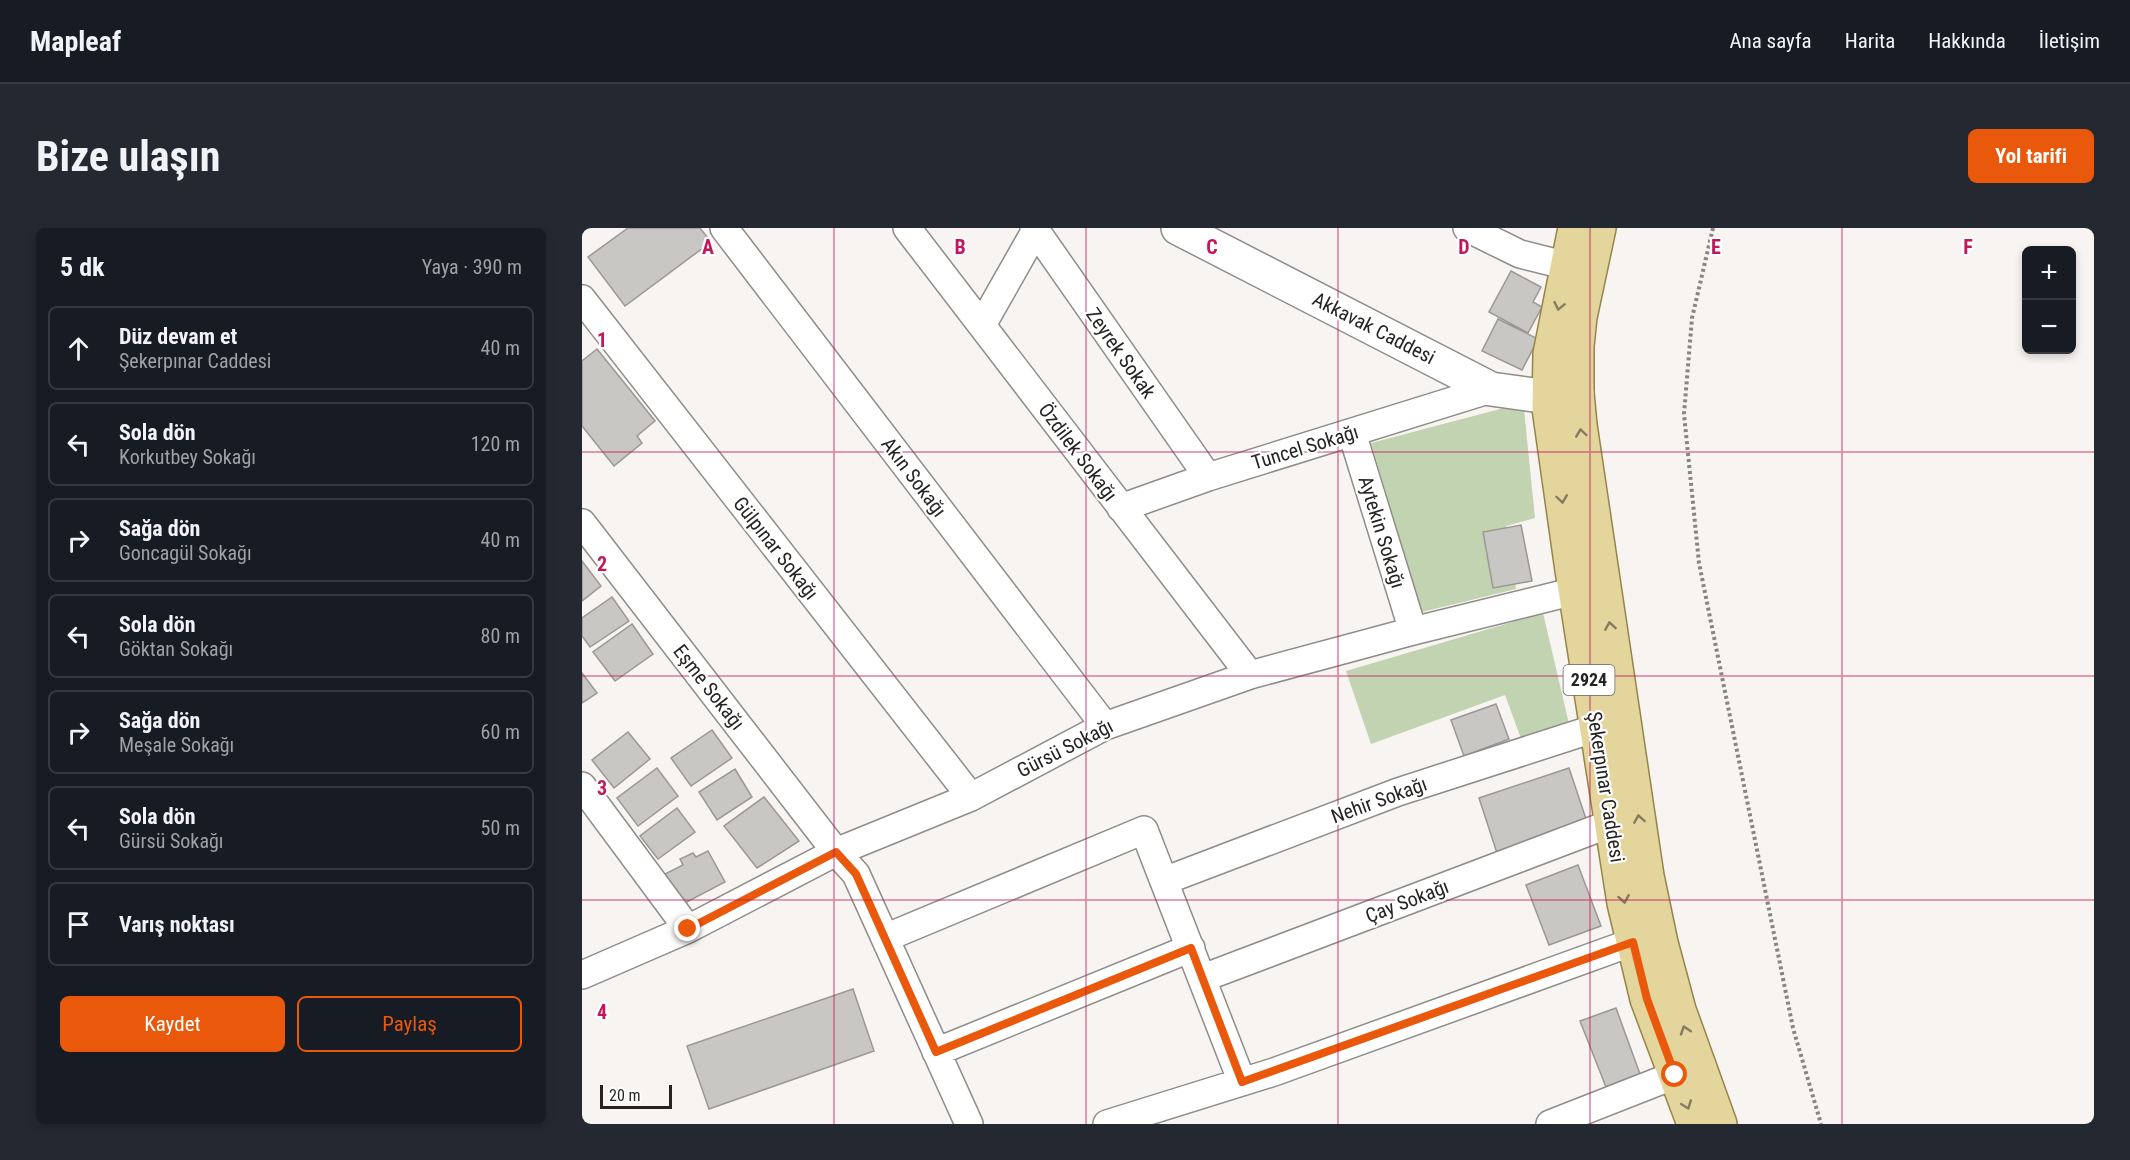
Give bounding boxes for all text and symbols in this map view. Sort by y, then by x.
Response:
text: Mapleaf [30,25,121,58]
text: Ana sayfa [1729,29,1812,53]
text: Harita [1845,29,1895,53]
text: Hakkında [1928,29,2006,53]
text: İletişim [2039,29,2100,53]
button: Yol tarifi [1968,129,2094,183]
text: Bize ulaşın [36,132,220,181]
text: A [702,235,714,259]
text: B [954,235,966,259]
text: C [1206,235,1218,259]
text: D [1458,235,1470,259]
text: E [1711,235,1721,259]
text: F [1963,235,1973,259]
map controls [2022,246,2076,354]
button: + [2022,246,2076,300]
text: 5 dk [60,252,104,282]
text: Yaya · 390 m [422,255,522,279]
street label: Akkavak Caddesi [1309,287,1439,369]
button: − [2022,300,2076,354]
one-way arrow [1553,301,1566,311]
street label: Zeyrek Sokak [1081,303,1161,403]
text: Düz devam et [119,324,237,349]
text: 1 [597,328,607,352]
icon: ahead [62,332,95,365]
text: 40 m [481,336,520,360]
text: Şekerpınar Caddesi [119,349,271,373]
street label: Özdilek Sokağı [1033,398,1123,506]
street label: Tuncel Sokağı [1249,419,1361,475]
text: Sola dön [119,420,195,445]
icon: left [62,428,95,461]
one-way arrow [1575,429,1587,438]
text: 120 m [471,432,520,456]
street label: Akın Sokağı [876,433,952,521]
text: Korkutbey Sokağı [119,445,256,469]
street label: Aytekin Sokağı [1354,473,1410,591]
street label: Gülpınar Sokağı [728,492,824,604]
one-way arrow [1555,494,1567,504]
text: Sağa dön [119,516,200,541]
icon: right [62,524,95,557]
text: 40 m [481,528,520,552]
text: Goncagül Sokağı [119,541,252,565]
text: 2 [597,552,607,576]
text: Sola dön [119,612,195,637]
icon: left [62,620,95,653]
one-way arrow [1604,622,1616,631]
text: 80 m [481,624,520,648]
text: Göktan Sokağı [119,637,233,661]
street label: Eşme Sokağı [668,640,750,734]
road number: 2924 [1564,665,1614,695]
text: Sağa dön [119,708,200,733]
street label: Şekerpınar Caddesi [1582,710,1630,864]
street label: Gürsü Sokağı [1013,714,1117,782]
icon: right [62,716,95,749]
text: 60 m [481,720,520,744]
text: Meşale Sokağı [119,733,234,757]
street label: Nehir Sokağı [1328,772,1430,828]
text: 3 [597,776,607,800]
text: Sola dön [119,804,195,829]
icon: left [62,812,95,845]
one-way arrow [1633,814,1645,824]
text: 50 m [481,816,520,840]
text: Gürsü Sokağı [119,829,224,853]
street label: Çay Sokağı [1362,874,1452,928]
one-way arrow [1617,894,1630,904]
icon: arrive [62,908,95,941]
text: Varış noktası [119,912,235,937]
route end [674,915,700,941]
button: Kaydet [60,996,285,1052]
button: Paylaş [297,996,522,1052]
text: 4 [597,1000,607,1024]
one-way arrow [1680,1025,1693,1036]
route start [1661,1061,1687,1087]
scale bar [600,1082,672,1110]
text: 20 m [609,1086,641,1105]
one-way arrow [1680,1099,1692,1110]

